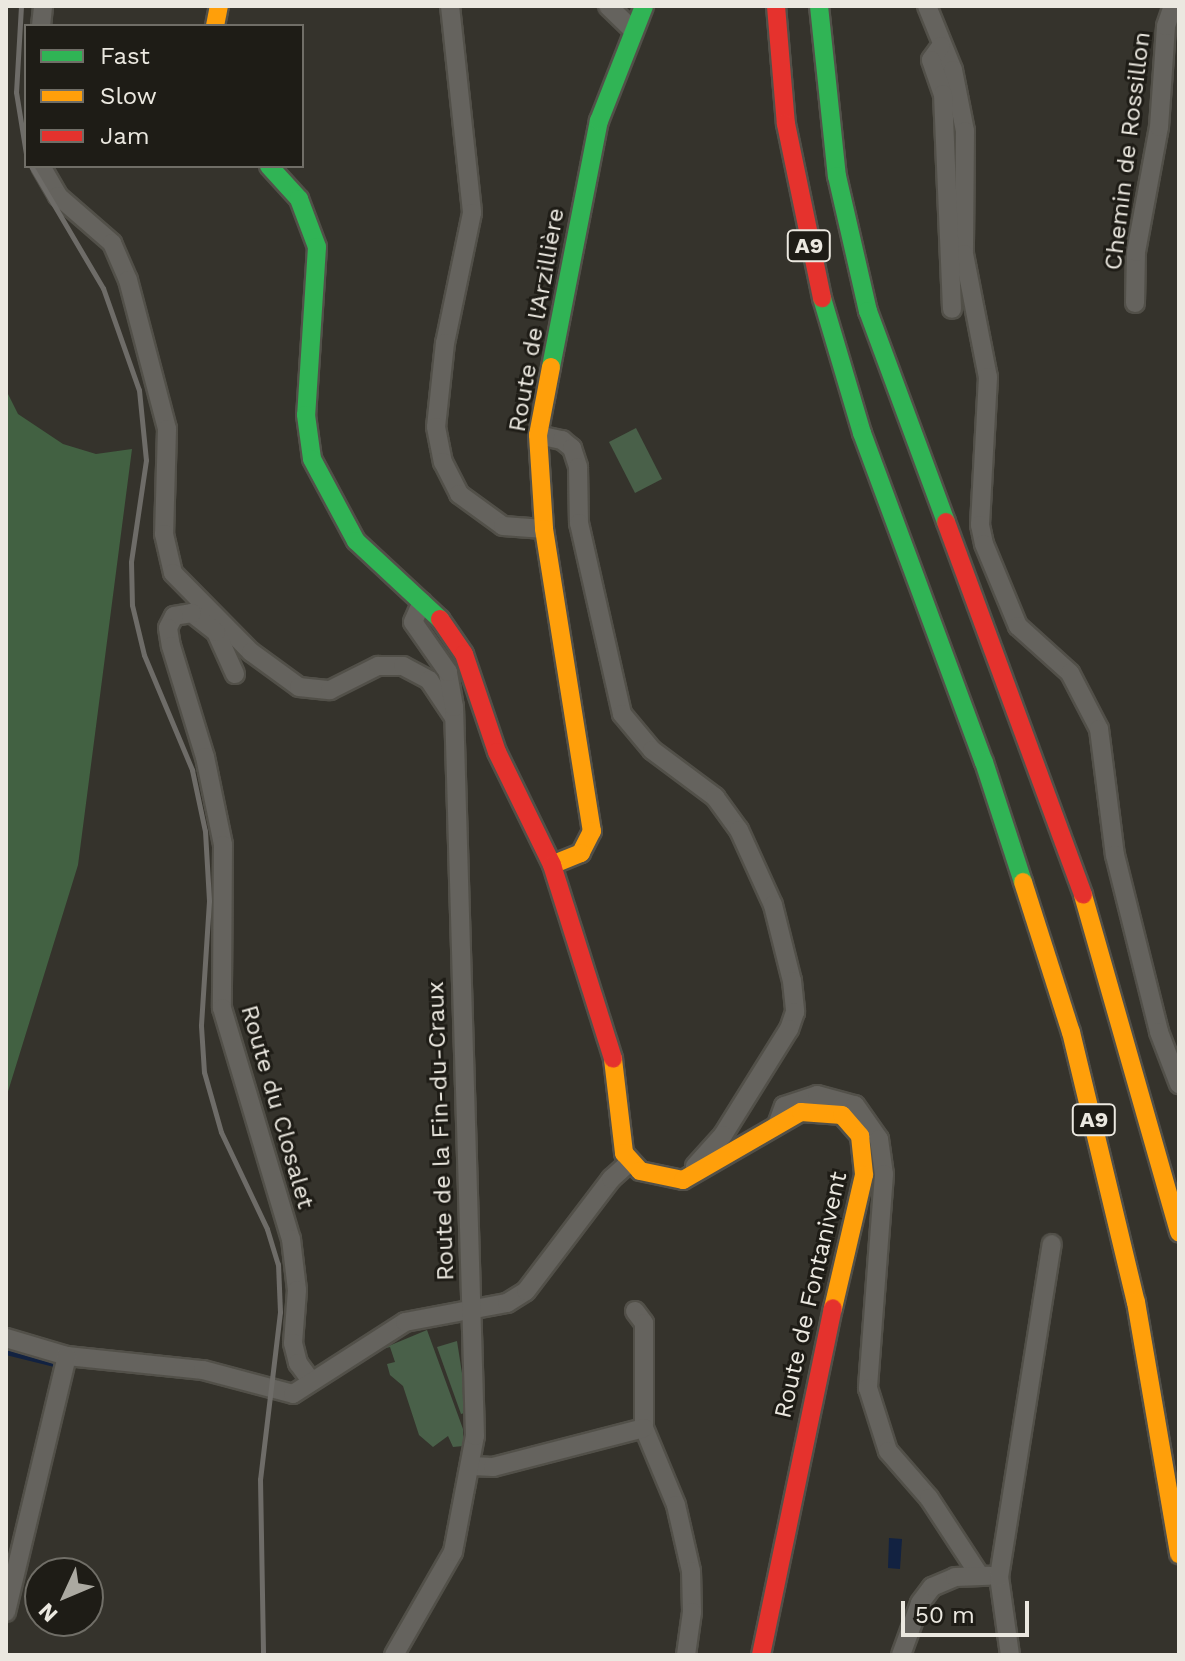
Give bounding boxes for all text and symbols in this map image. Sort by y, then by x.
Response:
legend [24,24,304,168]
street label: Chemin de Rossillon [1099,30,1157,272]
text: Fast [100,42,150,70]
text: Slow [100,82,157,110]
text: Jam [100,122,150,150]
street label: Route de l'Arzillière [503,206,571,434]
road number: A9 [785,228,833,264]
street label: Route de la Fin-du-Craux [421,980,461,1282]
street label: Route du Closalet [234,1002,320,1212]
road number: A9 [1070,1102,1118,1138]
street label: Route de Fontanivent [769,1169,853,1421]
north arrow [24,1557,104,1637]
scale bar [905,1585,1033,1635]
text: N [33,1598,62,1627]
text: 50 m [915,1601,975,1629]

